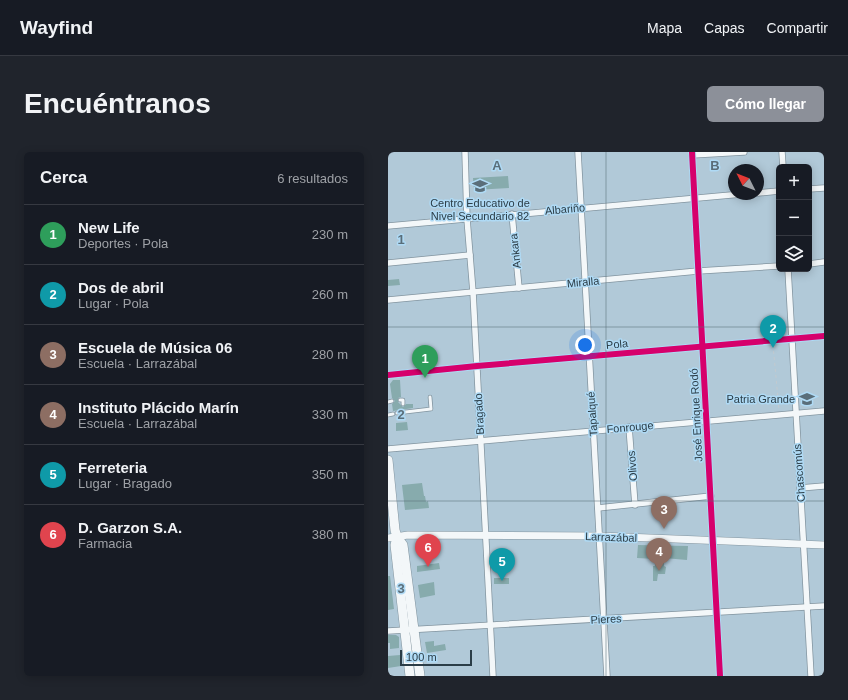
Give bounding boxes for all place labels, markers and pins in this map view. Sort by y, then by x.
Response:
school or university icon: Centro Educativo de Nivel Secundario 82 [471,177,489,195]
place label: Centro Educativo de Nivel Secundario 82 [430,197,530,222]
pin: 2 [760,315,786,348]
pin: 1 [412,345,438,378]
school or university icon: Patria Grande [798,390,816,408]
place label: Patria Grande [727,393,795,405]
pin: 3 [651,496,677,529]
pin: 6 [415,534,441,567]
pin: 4 [646,538,672,571]
pin: 5 [489,548,515,581]

